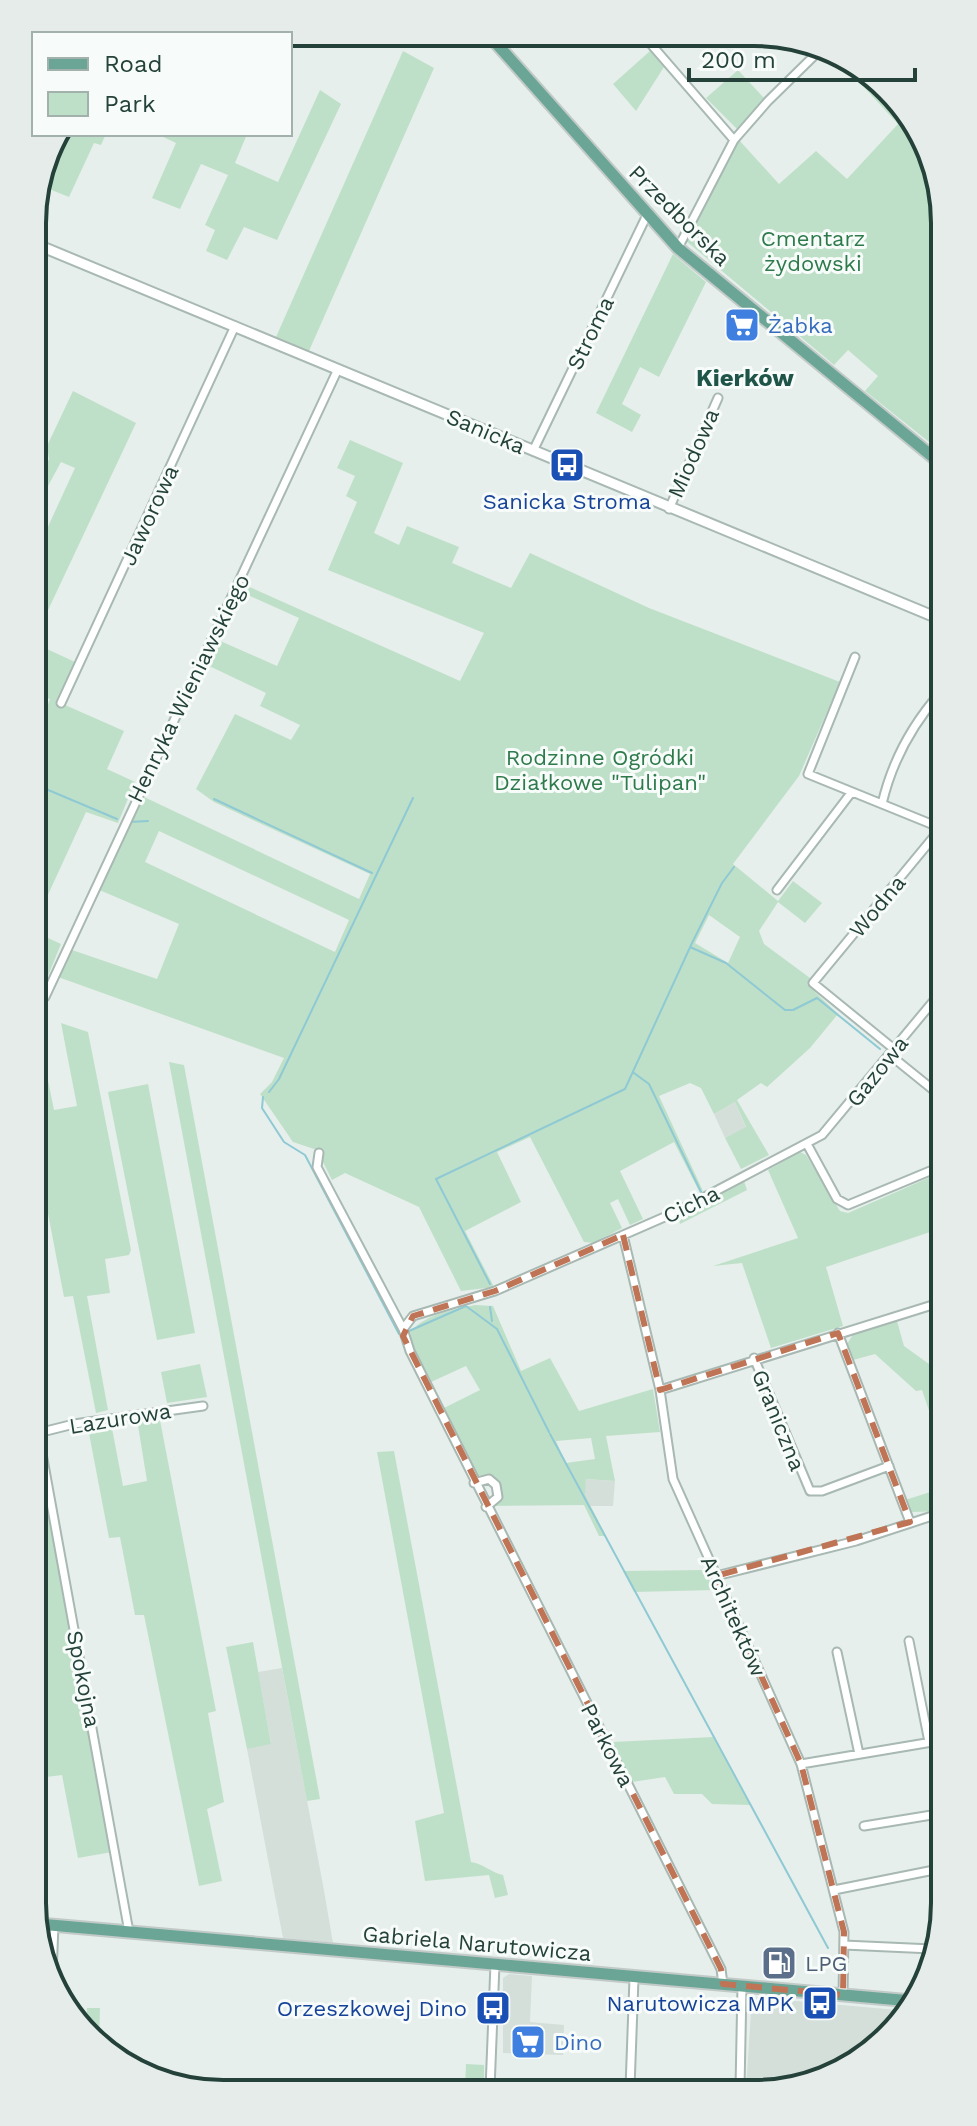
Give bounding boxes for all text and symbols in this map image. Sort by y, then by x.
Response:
legend [32,32,292,136]
scale bar [689,32,915,82]
text: 200 m [701,46,776,74]
text: Road [104,50,163,78]
text: Park [104,90,156,118]
street label: Przedborska [624,160,735,271]
park label: Cmentarz żydowski [761,226,865,276]
street label: Stroma [562,292,619,374]
supermarket icon: Żabka [723,306,761,344]
place label: Żabka [768,313,833,338]
district label: Kierków [696,364,794,392]
street label: Sanicka [443,404,529,459]
street label: Miodowa [663,405,724,502]
bus stop icon: Sanicka Stroma [548,446,586,484]
street label: Jaworowa [115,461,184,569]
place label: Sanicka Stroma [483,489,651,514]
street label: Henryka Wieniawskiego [122,570,255,806]
park label: Rodzinne Ogródki Działkowe "Tulipan" [494,745,706,795]
street label: Wodna [844,870,911,942]
street label: Gazowa [841,1031,913,1112]
street label: Cicha [659,1180,723,1229]
street label: Graniczna [747,1366,810,1474]
street label: Lazurowa [67,1398,173,1439]
street label: Architektów [696,1552,771,1681]
street label: Spokojna [62,1629,105,1730]
street label: Parkowa [576,1699,639,1791]
street label: Gabriela Narutowicza [361,1921,592,1966]
fuel station icon: LPG [760,1944,798,1982]
place label: LPG [805,1951,848,1976]
bus stop icon: Narutowicza MPK [801,1984,839,2022]
bus stop icon: Orzeszkowej Dino [474,1989,512,2027]
place label: Narutowicza MPK [607,1991,794,2016]
place label: Orzeszkowej Dino [277,1996,467,2021]
supermarket icon: Dino [509,2023,547,2061]
place label: Dino [554,2030,602,2055]

